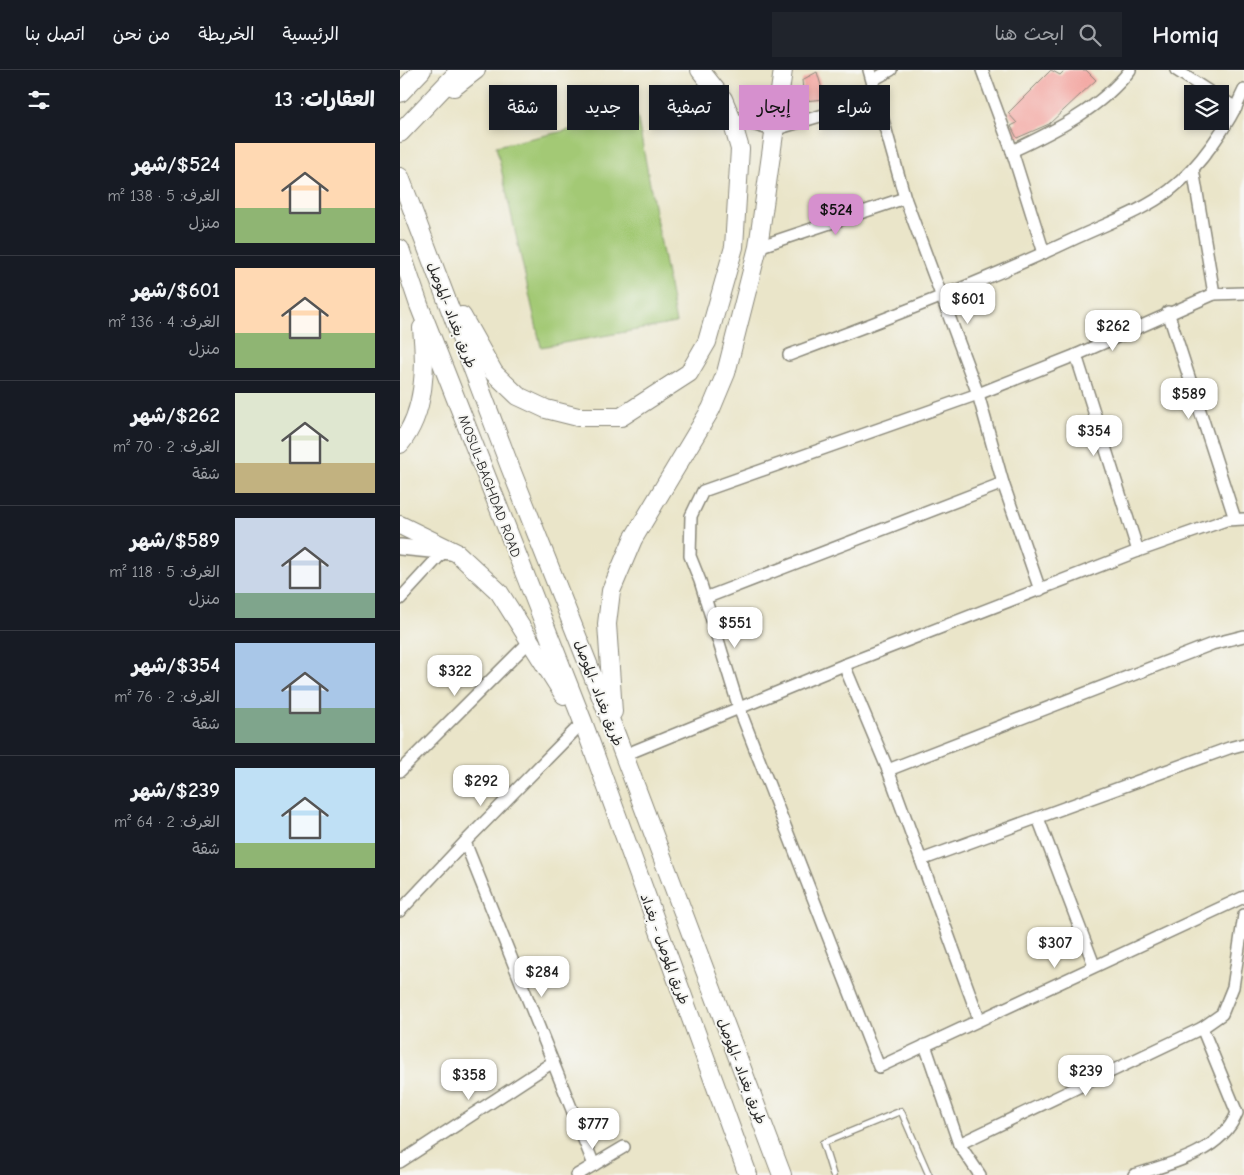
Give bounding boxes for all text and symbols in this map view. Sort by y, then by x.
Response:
search box [772,12,1122,57]
icon: search [1076,21,1104,49]
text: Homiq [1152,21,1219,49]
text: ابحث هنا [994,23,1064,45]
text: اتصل بنا [25,24,85,45]
text: من نحن [113,24,170,45]
text: الخريطة [198,24,254,45]
text: الرئيسية [282,24,339,45]
chip: شقة [489,85,557,130]
chip: جديد [567,85,639,130]
chip: تصفية [649,85,729,130]
chip: إيجار [739,85,809,130]
chip: شراء [819,85,890,130]
map controls [1184,85,1229,130]
button: layers [1184,85,1229,130]
icon: filters [25,86,53,114]
text: العقارات: 13 [274,87,375,111]
text: $524/شهر [132,152,220,176]
icon: home [275,163,335,223]
text: الغرف: 5 · 138 m² [107,187,220,205]
pin: $524 [806,194,866,236]
text: $524 [819,201,853,219]
text: منزل [188,214,220,232]
street label: طريق بغداد -الموصل [423,260,480,371]
text: $601/شهر [132,278,220,302]
pin: $601 [938,282,998,325]
icon: home [275,288,335,348]
text: $601 [951,290,985,308]
pin: $262 [1083,310,1143,352]
text: الغرف: 4 · 136 m² [108,313,220,331]
text: $262 [1096,317,1130,335]
text: منزل [188,340,220,358]
pin: $589 [1159,378,1219,420]
text: $589 [1172,385,1206,403]
text: $262/شهر [131,403,220,427]
icon: home [275,413,335,473]
street label: MOSUL-BAGHDAD ROAD [455,413,525,560]
pin: $354 [1064,414,1124,457]
text: $354 [1077,422,1111,440]
text: الغرف: 2 · 70 m² [113,438,220,456]
text: شقة [192,465,220,483]
text: $589/شهر [130,528,220,552]
icon: home [275,538,335,598]
text: الغرف: 5 · 118 m² [109,563,220,581]
text: منزل [188,590,220,608]
pin: $551 [705,606,765,649]
text: $551 [719,614,751,632]
street label: طريق بغداد -الموصل [570,638,627,749]
text: $354/شهر [132,653,220,677]
pin: $322 [425,654,485,697]
text: $322 [438,662,472,680]
icon: home [275,663,335,723]
text: الغرف: 2 · 76 m² [114,688,220,706]
text: شقة [192,715,220,733]
pin: $292 [451,764,511,807]
text: $292 [464,772,498,790]
text: $239/شهر [131,778,220,802]
icon: home [275,788,335,848]
text: الغرف: 2 · 64 m² [114,813,220,831]
text: شقة [192,840,220,858]
street label: طريق الموصل - بغداد [637,891,693,1007]
pin: $307 [1025,926,1085,969]
text: $307 [1038,934,1072,952]
pin: $284 [512,956,572,998]
text: $284 [525,963,559,981]
street label: طريق بغداد -الموصل [713,1016,770,1127]
pin: $239 [1056,1054,1116,1097]
pin: $358 [439,1058,499,1101]
text: $239 [1069,1062,1103,1080]
text: $358 [452,1066,486,1084]
pin: $777 [563,1108,623,1150]
text: $777 [577,1115,609,1133]

